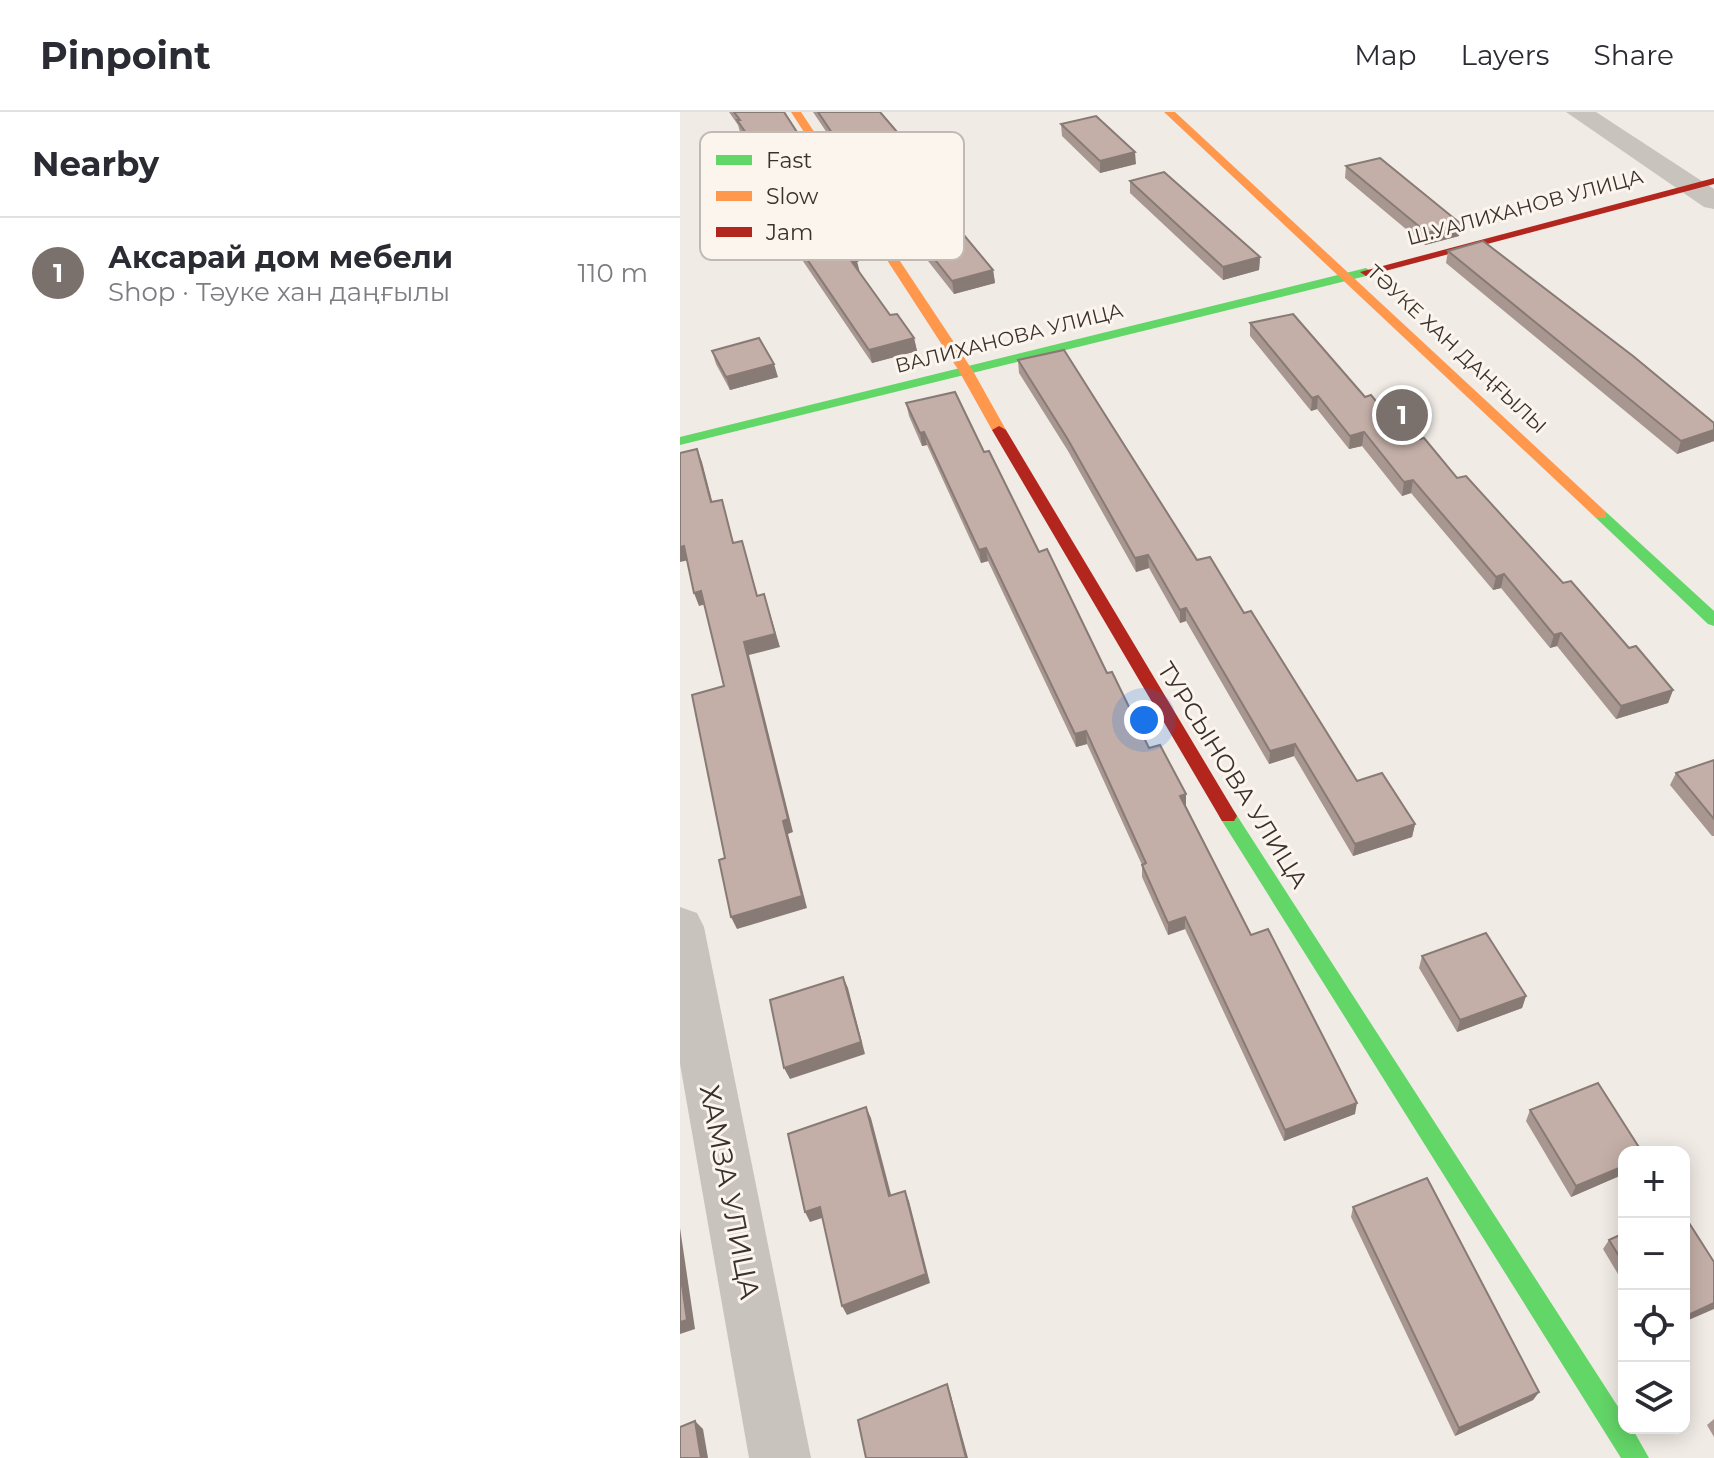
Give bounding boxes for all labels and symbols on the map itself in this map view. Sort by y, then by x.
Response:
legend [700,132,964,260]
text: Fast [766,147,812,174]
street label: Ш.УАЛИХАНОВ УЛИЦА [1404,164,1646,250]
text: Slow [766,183,819,210]
text: Jam [765,219,813,246]
street label: ТӘУКЕ ХАН ДАҢҒЫЛЫ [1362,260,1552,438]
street label: ВАЛИХАНОВА УЛИЦА [893,298,1126,378]
pin: 1 [1376,385,1428,445]
street label: ТУРСЫНОВА УЛИЦА [1151,657,1315,894]
your location [1124,700,1164,740]
street label: ХАМЗА УЛИЦА [693,1082,768,1302]

